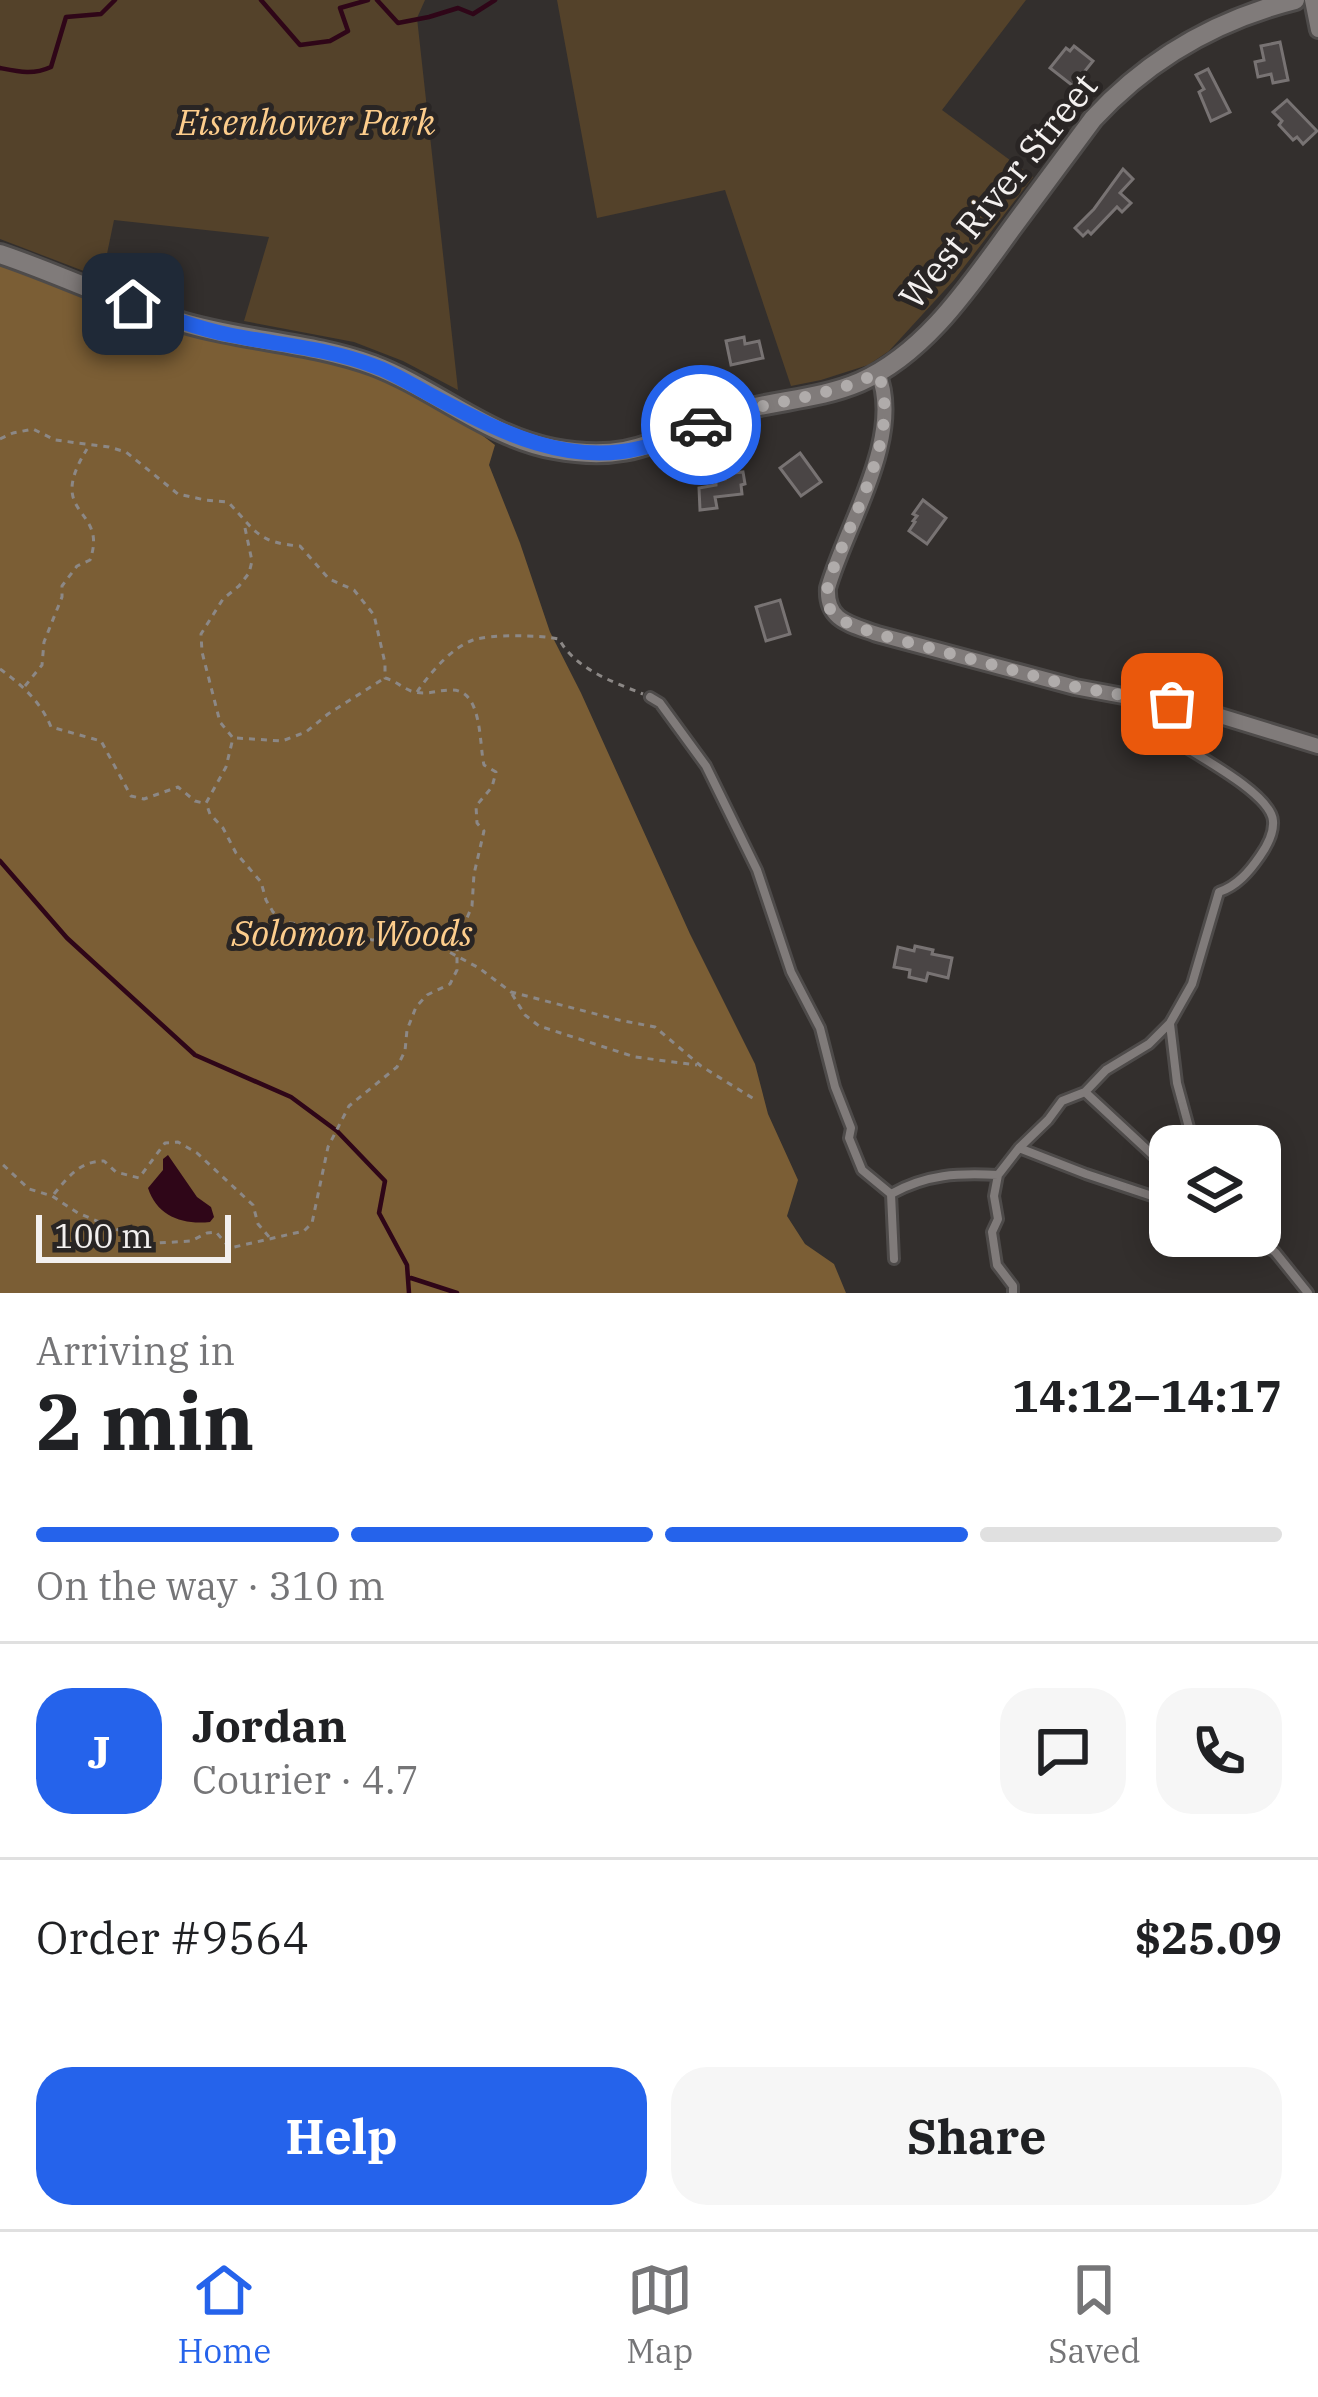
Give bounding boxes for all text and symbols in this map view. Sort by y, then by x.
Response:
street label: West River Street [888,63,1107,318]
park label: Eisenhower Park [176,98,436,145]
pin [82,253,184,355]
icon: home [100,271,166,337]
courier [641,365,761,485]
icon: car [668,392,734,458]
pin [1121,653,1223,755]
icon: bag [1139,671,1205,737]
park label: Solomon Woods [230,909,473,956]
map controls [1149,1125,1281,1257]
button: layers [1149,1125,1281,1257]
scale bar [36,1209,231,1262]
text: 100 m [54,1214,153,1257]
text: Arriving in [36,1325,235,1376]
text: 14:12–14:17 [1012,1366,1282,1424]
text: 2 min [36,1370,254,1471]
text: On the way · 310 m [36,1560,385,1611]
button: chat [1000,1688,1126,1814]
button: phone [1156,1688,1282,1814]
text: Jordan [192,1696,347,1754]
text: J [87,1722,111,1780]
text: Courier · 4.7 [192,1754,419,1805]
text: Order #9564 [36,1908,309,1966]
text: $25.09 [1135,1908,1282,1966]
button: Help [36,2067,647,2205]
button: Share [671,2067,1282,2205]
tab: Home [177,2257,271,2372]
tab: Map [626,2257,693,2372]
tab: Saved [1048,2257,1141,2372]

